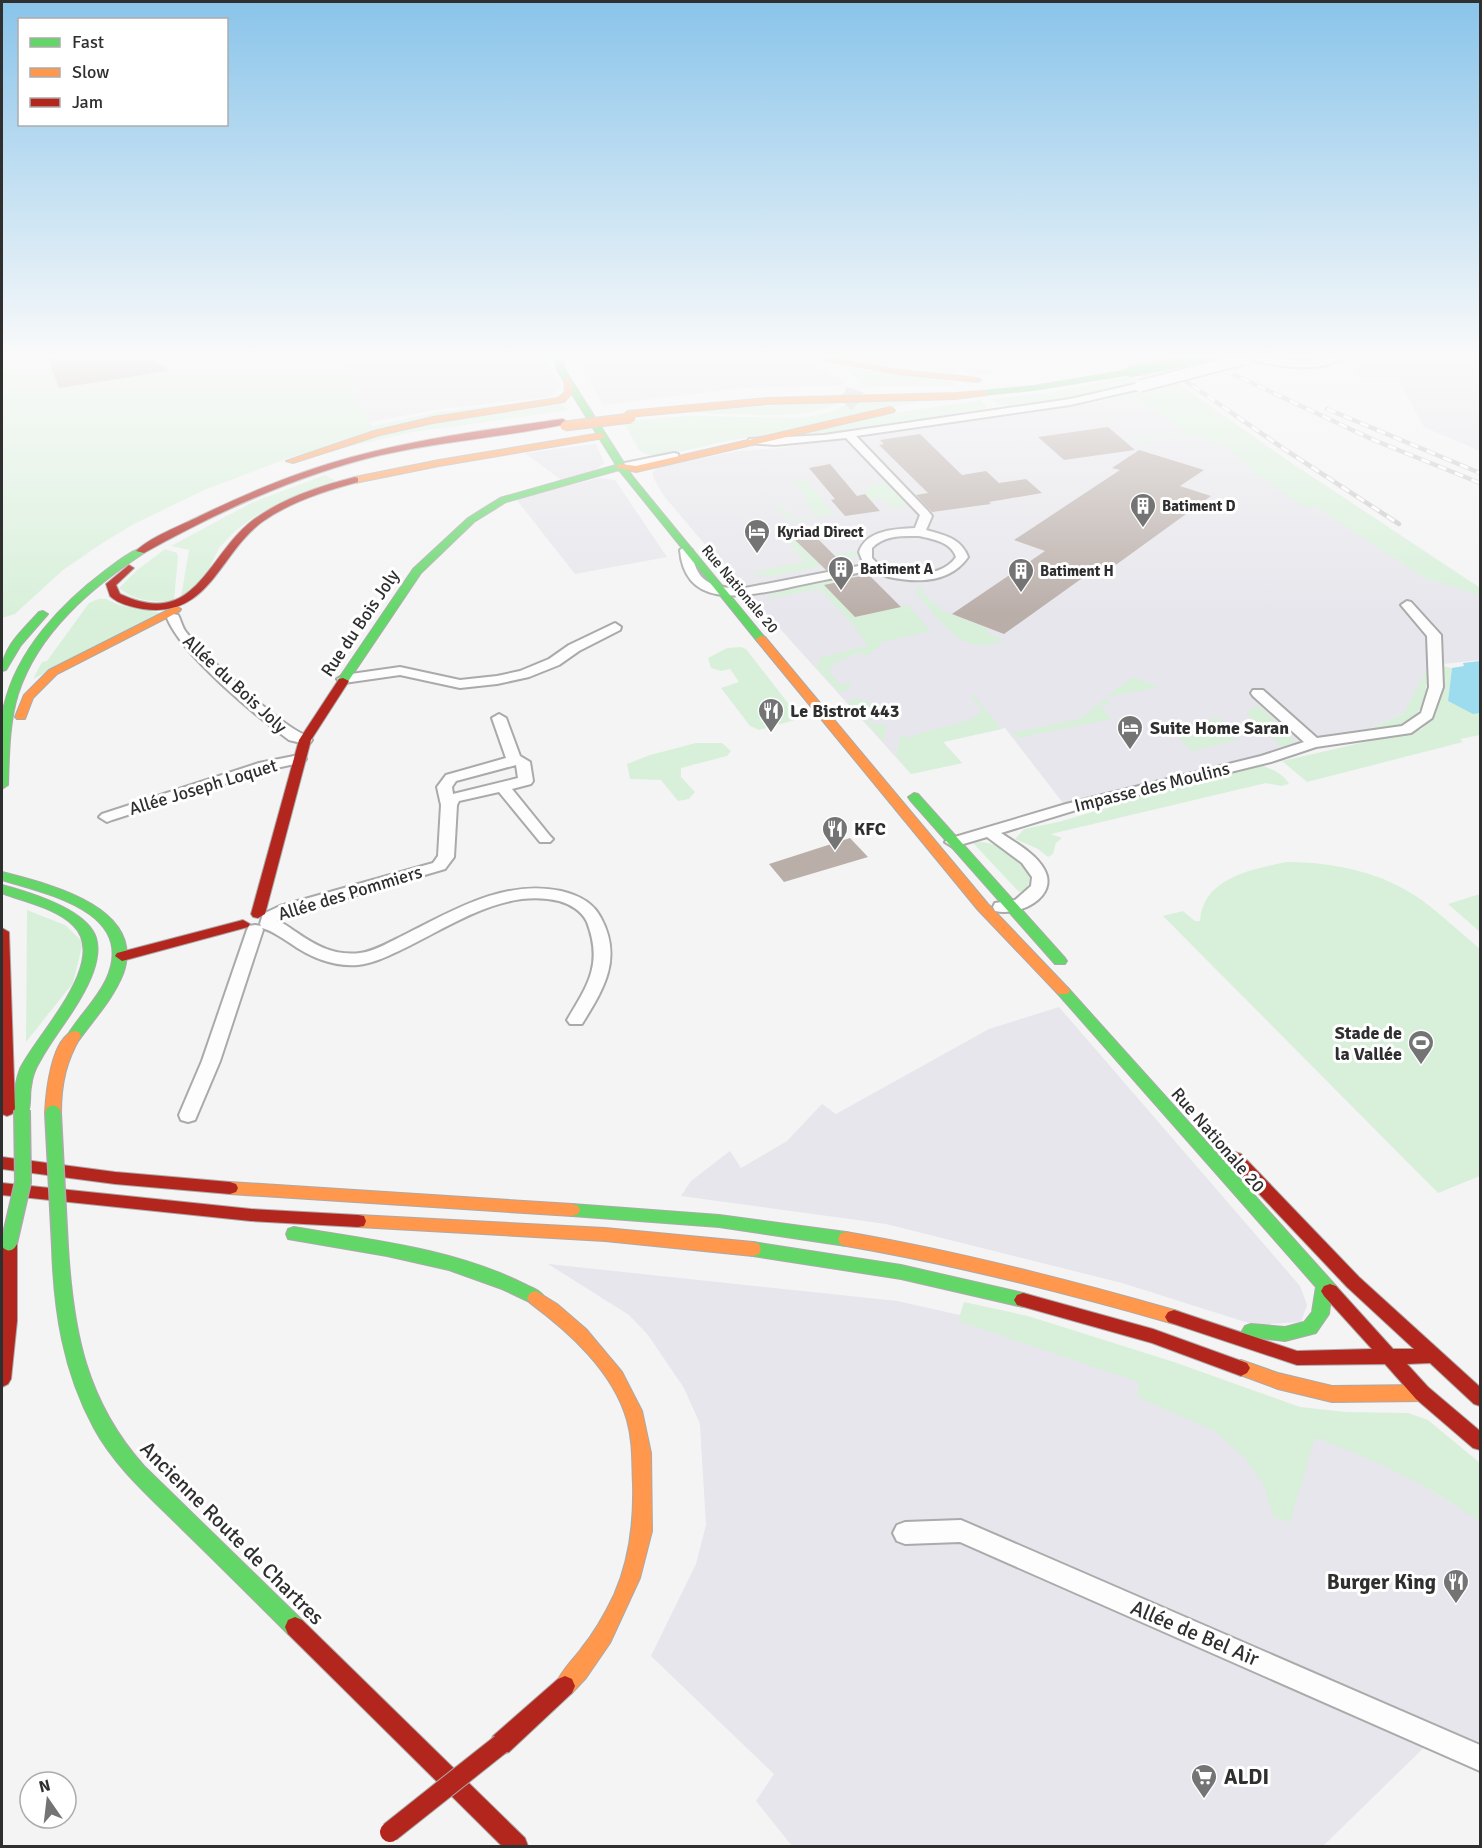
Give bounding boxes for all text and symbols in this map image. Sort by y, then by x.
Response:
legend [18,18,228,126]
text: Fast [72,31,104,53]
text: Slow [72,61,109,83]
text: Jam [72,91,103,113]
building icon: Batiment D [1128,491,1158,529]
place label: Batiment D [1162,497,1236,515]
hotel icon: Kyriad Direct [742,517,772,555]
place label: Kyriad Direct [777,523,864,541]
street label: Rue Nationale 20 [698,541,782,637]
building icon: Batiment A [826,554,856,592]
building icon: Batiment H [1006,556,1036,594]
place label: Batiment A [860,560,934,578]
place label: Batiment H [1040,562,1114,580]
street label: Rue du Bois Joly [316,565,404,681]
street label: Allée du Bois Joly [178,630,292,738]
restaurant icon: Le Bistrot 443 [756,696,786,734]
place label: Le Bistrot 443 [790,700,899,722]
hotel icon: Suite Home Saran [1115,713,1145,751]
place label: Suite Home Saran [1150,717,1289,739]
street label: Allée Joseph Loquet [126,754,280,820]
street label: Impasse des Moulins [1072,757,1232,817]
restaurant icon: KFC [820,814,850,852]
place label: KFC [854,818,886,840]
street label: Allée des Pommiers [275,861,425,925]
place label: Stade de la Vallée [1335,1022,1402,1065]
sports icon: Stade de la Vallée [1406,1028,1436,1066]
street label: Rue Nationale 20 [1167,1083,1269,1197]
street label: Ancienne Route de Chartres [135,1436,329,1630]
restaurant icon: Burger King [1441,1567,1471,1605]
place label: Burger King [1327,1569,1436,1595]
street label: Allée de Bel Air [1127,1594,1263,1672]
supermarket icon: ALDI [1189,1762,1219,1800]
place label: ALDI [1224,1764,1269,1790]
north arrow [18,1770,78,1830]
text: N [37,1775,52,1797]

